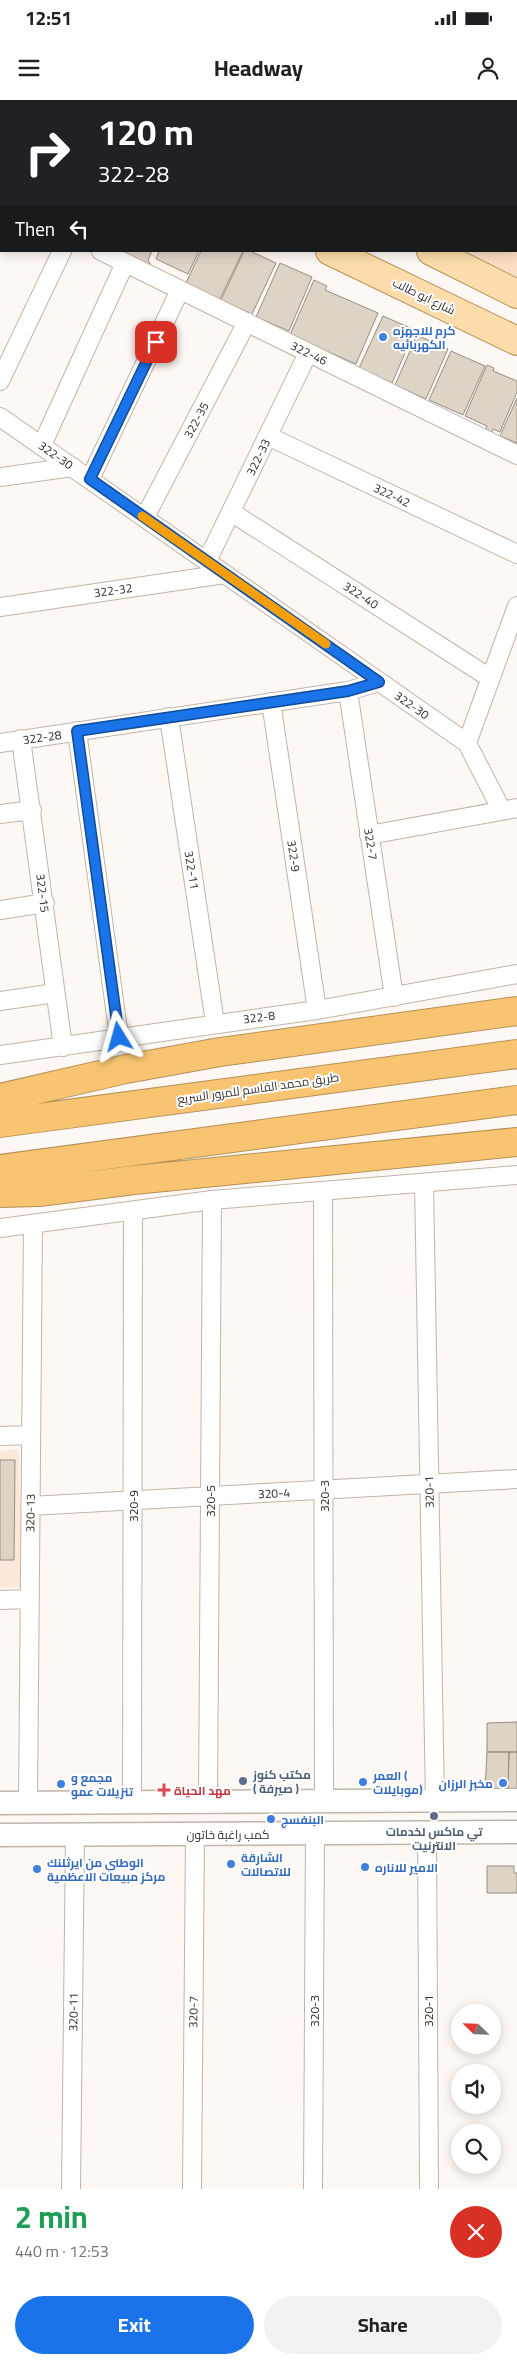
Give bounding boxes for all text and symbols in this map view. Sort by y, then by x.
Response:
text: 12:51 [25,0,72,36]
text: Headway [214,47,303,89]
icon: menu [15,54,43,82]
icon: person [474,54,502,82]
text: 120 m [98,99,194,165]
icon: right [15,120,80,185]
text: 322-28 [98,153,169,195]
text: Then [15,211,55,247]
icon: left [65,215,93,243]
street label: شارع ابو طالب [389,271,459,321]
place label: كرم للاجهزه الكهربائيه [393,319,455,356]
pin [135,321,177,363]
icon: arrive [142,328,170,356]
marker: كرم للاجهزه الكهربائيه [377,331,389,343]
street label: 322-46 [287,334,332,372]
street label: 322-35 [177,397,215,443]
street label: 322-30 [33,434,79,476]
street label: 322-33 [239,435,277,479]
street label: 322-42 [370,476,414,514]
street label: 322-40 [338,575,384,615]
street label: 322-32 [92,576,134,604]
street label: 322-30 [389,684,435,726]
street label: 322-28 [21,723,63,751]
street label: 322-7 [357,826,385,862]
street label: 322-9 [280,838,308,874]
street label: 322-11 [178,849,206,891]
street label: 322-15 [29,872,57,914]
street label: 322-8 [242,1004,277,1030]
position arrow [92,1010,144,1062]
street label: طريق محمد القاسم للمرور السريع [176,1065,341,1111]
street label: 320-1 [417,1476,441,1508]
street label: 320-3 [313,1480,336,1512]
street label: 320-4 [257,1481,291,1505]
street label: 320-5 [199,1485,222,1517]
street label: 320-9 [122,1490,145,1522]
street label: 320-13 [18,1493,42,1533]
place label: مكتب كنوز ( صيرفة ) [252,1763,311,1800]
place label: العمر ( موبايلات) [372,1764,423,1801]
place label: مجمع و تنزيلات عمو [71,1766,134,1803]
place label: مخبز الرزان [439,1772,493,1795]
marker: مكتب كنوز ( صيرفة ) [237,1775,249,1787]
marker: العمر ( موبايلات) [357,1776,369,1788]
marker: مخبز الرزان [497,1777,509,1789]
marker: مجمع و تنزيلات عمو [55,1778,67,1790]
place label: مهد الحياة [174,1779,231,1802]
marker: مهد الحياة [158,1784,170,1796]
place label: البنفسج [281,1808,324,1831]
marker: تي ماكس لخدمات الانترنيت [428,1810,440,1822]
marker: البنفسج [265,1813,277,1825]
place label: تي ماكس لخدمات الانترنيت [386,1820,483,1857]
street label: كمب راغبة خاتون [187,1823,269,1846]
place label: الشارقة للاتصالات [241,1846,291,1883]
place label: الوطني من ايرثلنك مركز مبيعات الاعظمية [47,1851,165,1888]
place label: الامير للاناره [375,1856,438,1879]
marker: الشارقة للاتصالات [225,1858,237,1870]
marker: الامير للاناره [359,1861,371,1873]
marker: الوطني من ايرثلنك مركز مبيعات الاعظمية [31,1863,43,1875]
street label: 320-11 [61,1992,85,2032]
street label: 320-3 [303,1995,326,2027]
street label: 320-1 [417,1995,440,2027]
street label: 320-7 [181,1996,205,2028]
north arrow [451,2004,501,2054]
map controls [451,2004,501,2174]
button: sound [451,2064,501,2114]
button: search [451,2124,501,2174]
text: 2 min [15,2189,88,2245]
button: close [450,2206,502,2258]
text: 440 m · 12:53 [15,2236,109,2266]
button: Exit [15,2296,254,2354]
button: Share [264,2296,502,2354]

